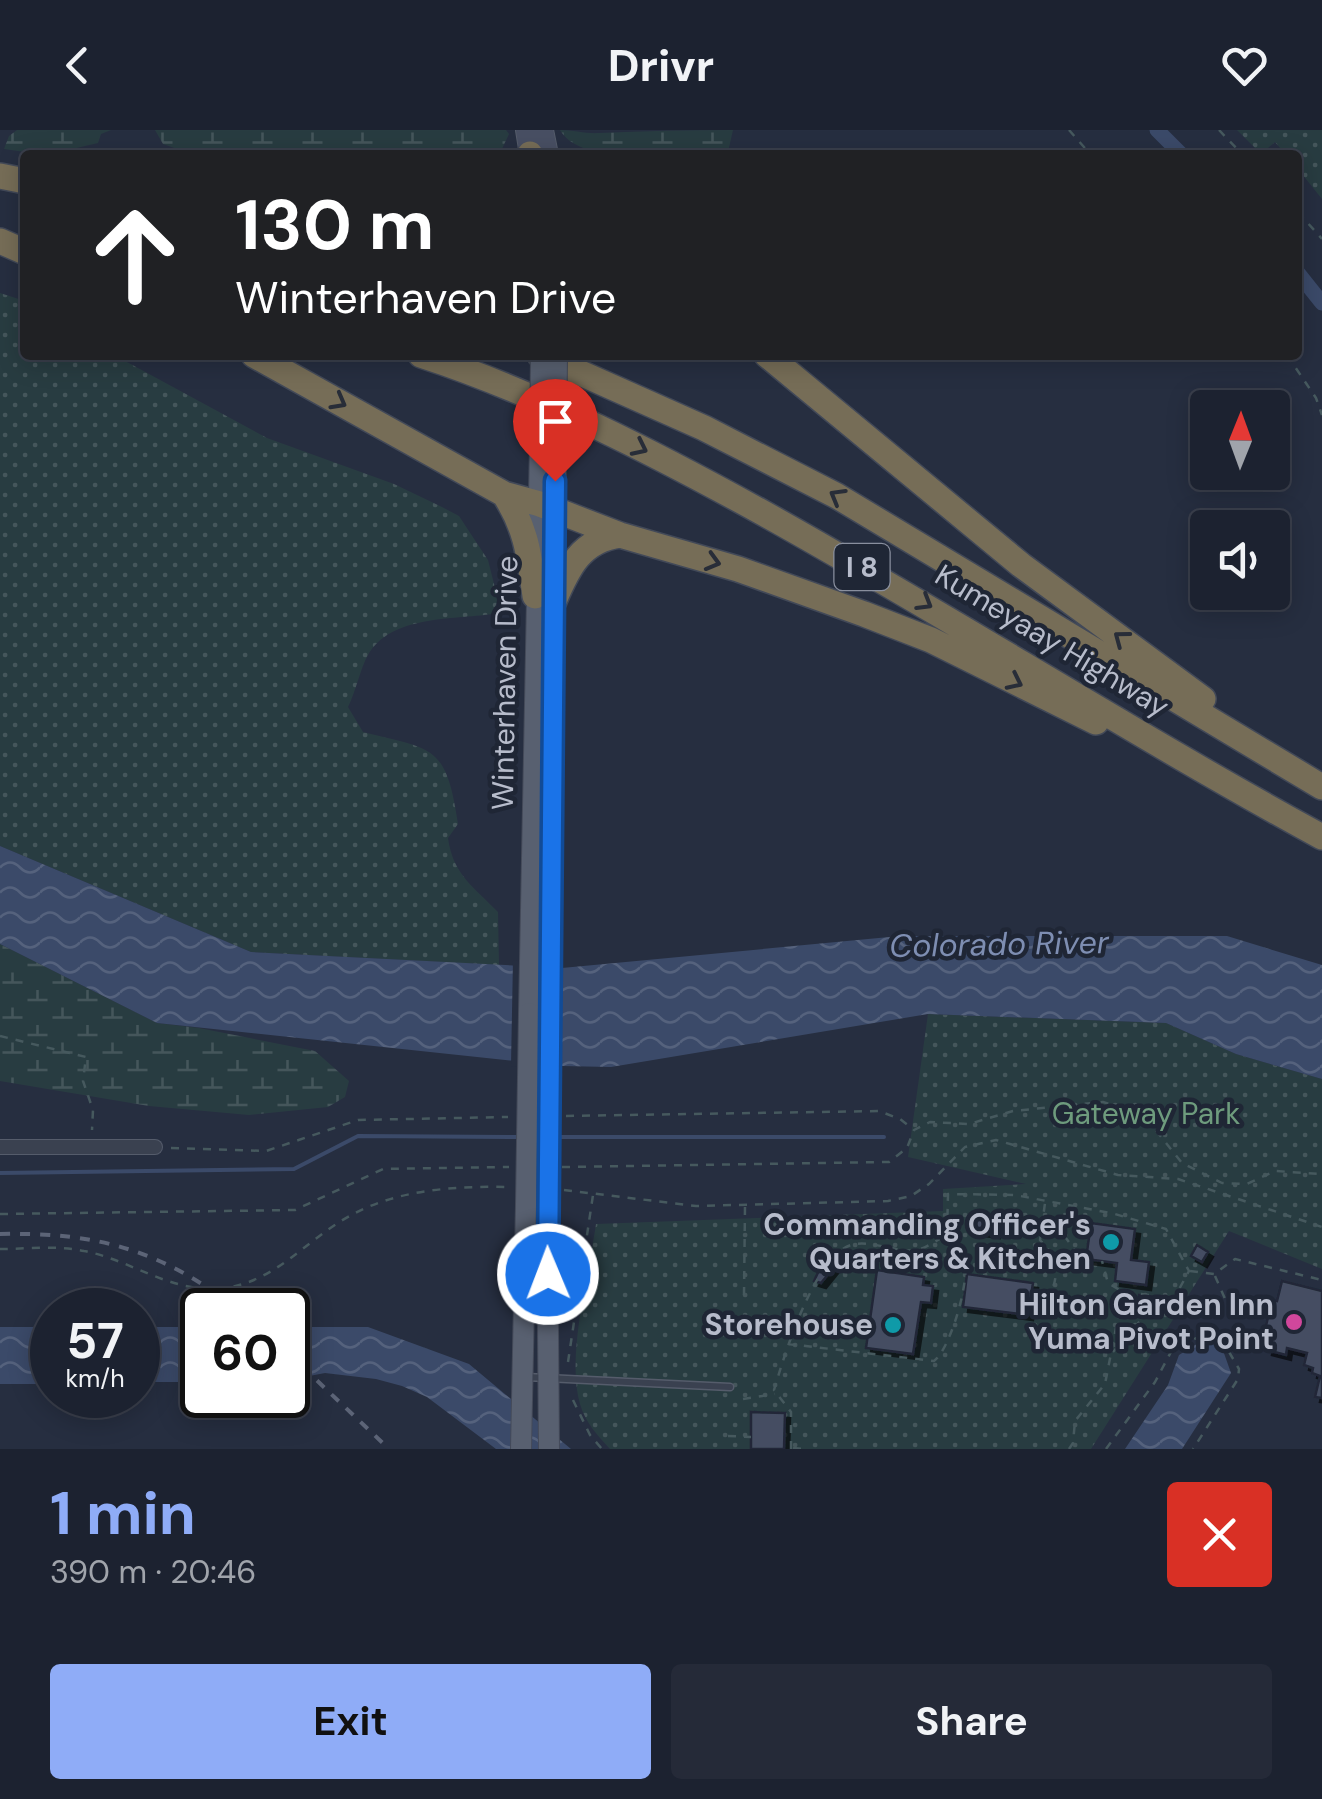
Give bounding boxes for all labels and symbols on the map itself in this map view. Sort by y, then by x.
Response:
pin [513,379,598,482]
one-way arrow [328,390,347,409]
north arrow [1190,390,1290,490]
one-way arrow [629,436,647,456]
one-way arrow [830,489,848,509]
road number: I 8 [834,544,890,590]
one-way arrow [704,550,721,571]
street label: Kumeyaay Highway [928,555,1177,726]
street label: Winterhaven Drive [483,556,526,810]
one-way arrow [914,591,932,611]
one-way arrow [1114,632,1132,649]
one-way arrow [1004,670,1022,689]
water label: Colorado River [889,921,1110,967]
park label: Gateway Park [1052,1094,1240,1133]
place label: Commanding Officer's Quarters & Kitchen [763,1205,1091,1278]
position arrow [496,1222,600,1326]
marker: Commanding Officer's Quarters & Kitchen [1100,1231,1122,1253]
place label: Hilton Garden Inn Yuma Pivot Point [1018,1285,1274,1358]
speed limit sign: 60 [180,1288,310,1418]
place label: Storehouse [705,1305,873,1344]
marker: Hilton Garden Inn Yuma Pivot Point [1283,1311,1305,1333]
marker: Storehouse [882,1314,904,1336]

